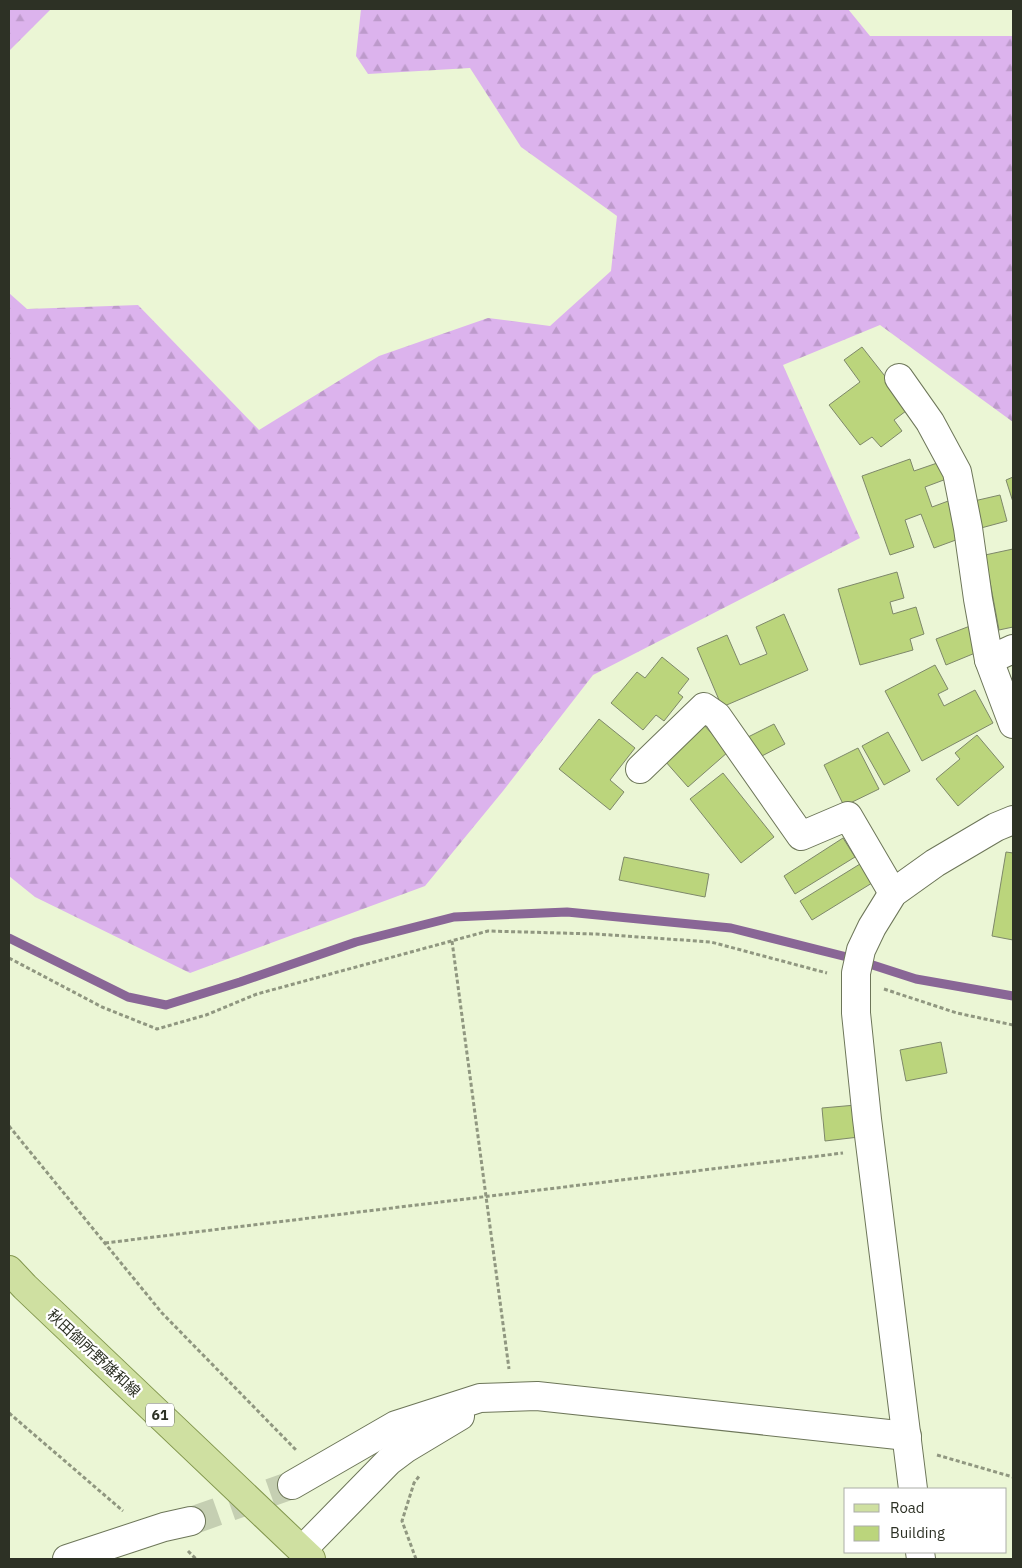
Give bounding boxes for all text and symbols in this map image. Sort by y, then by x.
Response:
street label: 秋田御所野雄和線 [44,1305,144,1401]
road number: 61 [146,1404,174,1426]
legend [844,1488,1007,1553]
text: Road [890,1498,925,1517]
text: Building [890,1523,945,1542]

